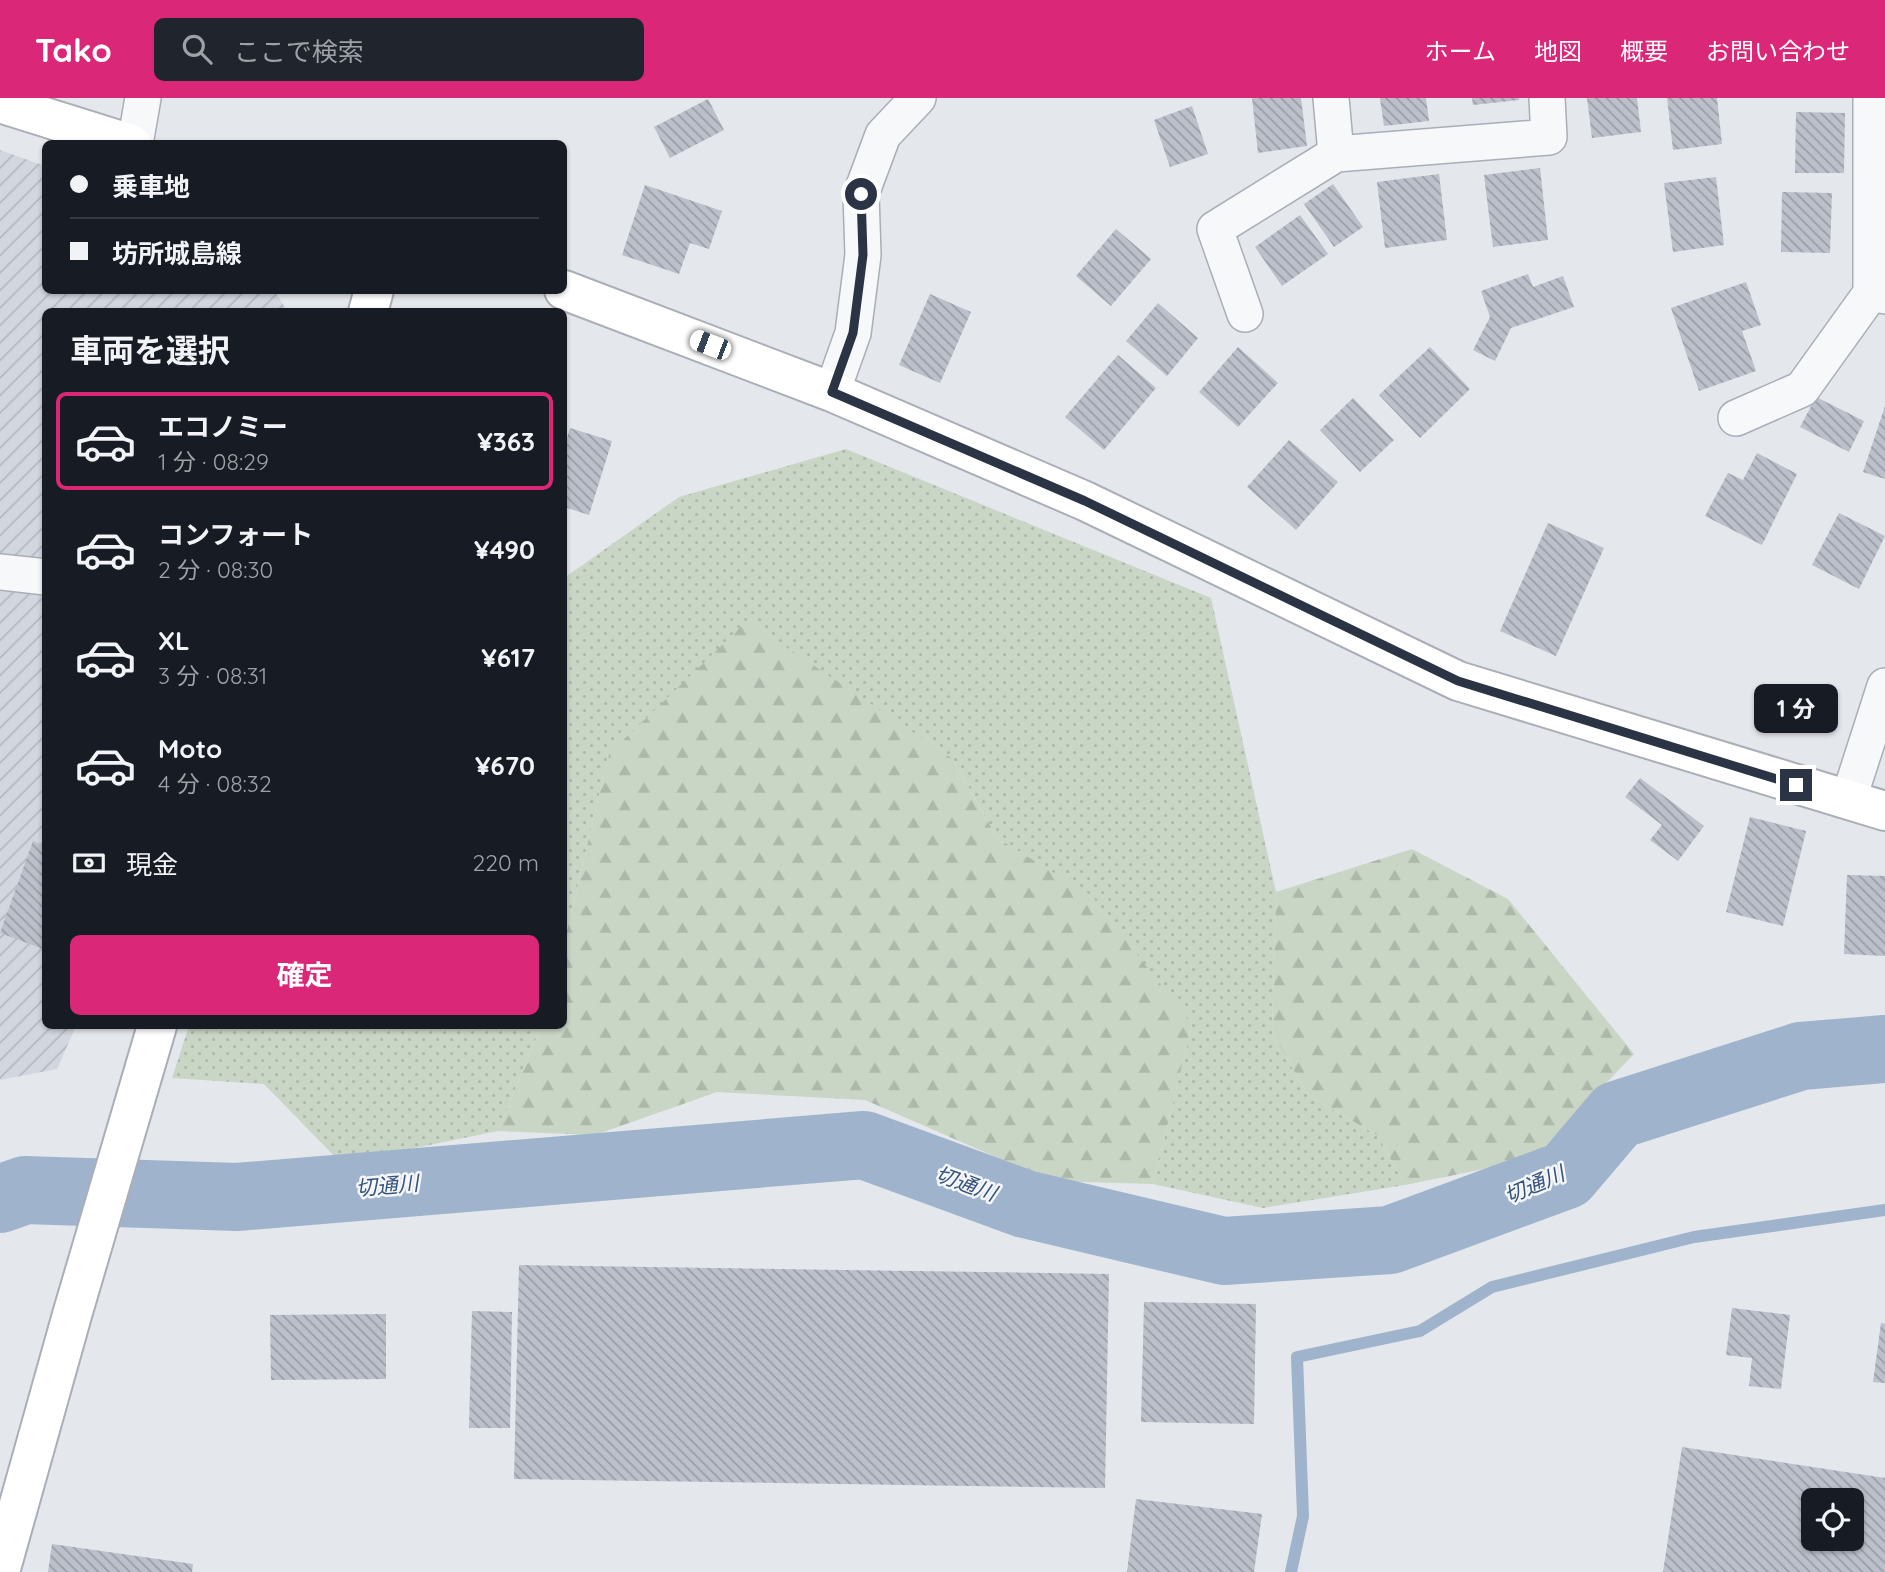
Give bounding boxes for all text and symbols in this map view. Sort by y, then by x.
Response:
search box [154,18,644,81]
text: Tako [35,29,112,70]
icon: search [178,30,216,68]
text: ここで検索 [234,35,364,68]
text: ホーム [1425,36,1496,66]
text: 地図 [1534,36,1582,66]
text: 概要 [1620,36,1668,66]
text: お問い合わせ [1706,36,1850,66]
text: 乗車地 [112,170,190,203]
route start [845,178,877,210]
text: 坊所城島線 [112,237,242,270]
car [687,328,734,362]
text: 車両を選択 [70,330,230,370]
icon: car [74,410,137,473]
text: エコノミー [158,410,288,443]
text: ¥363 [477,425,535,458]
text: 1 分 · 08:29 [158,447,269,476]
icon: car [74,518,137,581]
text: コンフォート [158,518,313,551]
text: ¥490 [474,533,535,566]
text: 2 分 · 08:30 [158,555,273,584]
text: XL [158,624,190,657]
icon: car [74,626,137,689]
text: ¥617 [481,641,535,674]
text: 3 分 · 08:31 [158,661,267,690]
callout: 1 分 [1754,684,1838,732]
text: 1 分 [1777,694,1815,723]
text: Moto [158,732,222,765]
icon: car [74,734,137,797]
text: ¥670 [475,749,535,782]
text: 4 分 · 08:32 [158,769,272,798]
route end [1780,769,1812,801]
icon: cash [70,844,108,882]
text: 現金 [126,848,178,881]
text: 220 m [473,848,539,877]
button: 確定 [70,935,539,1015]
water label: 切通川 [1500,1159,1570,1208]
water label: 切通川 [932,1160,1002,1207]
water label: 切通川 [354,1169,422,1201]
map controls [1801,1488,1864,1551]
button: locate [1801,1488,1864,1551]

